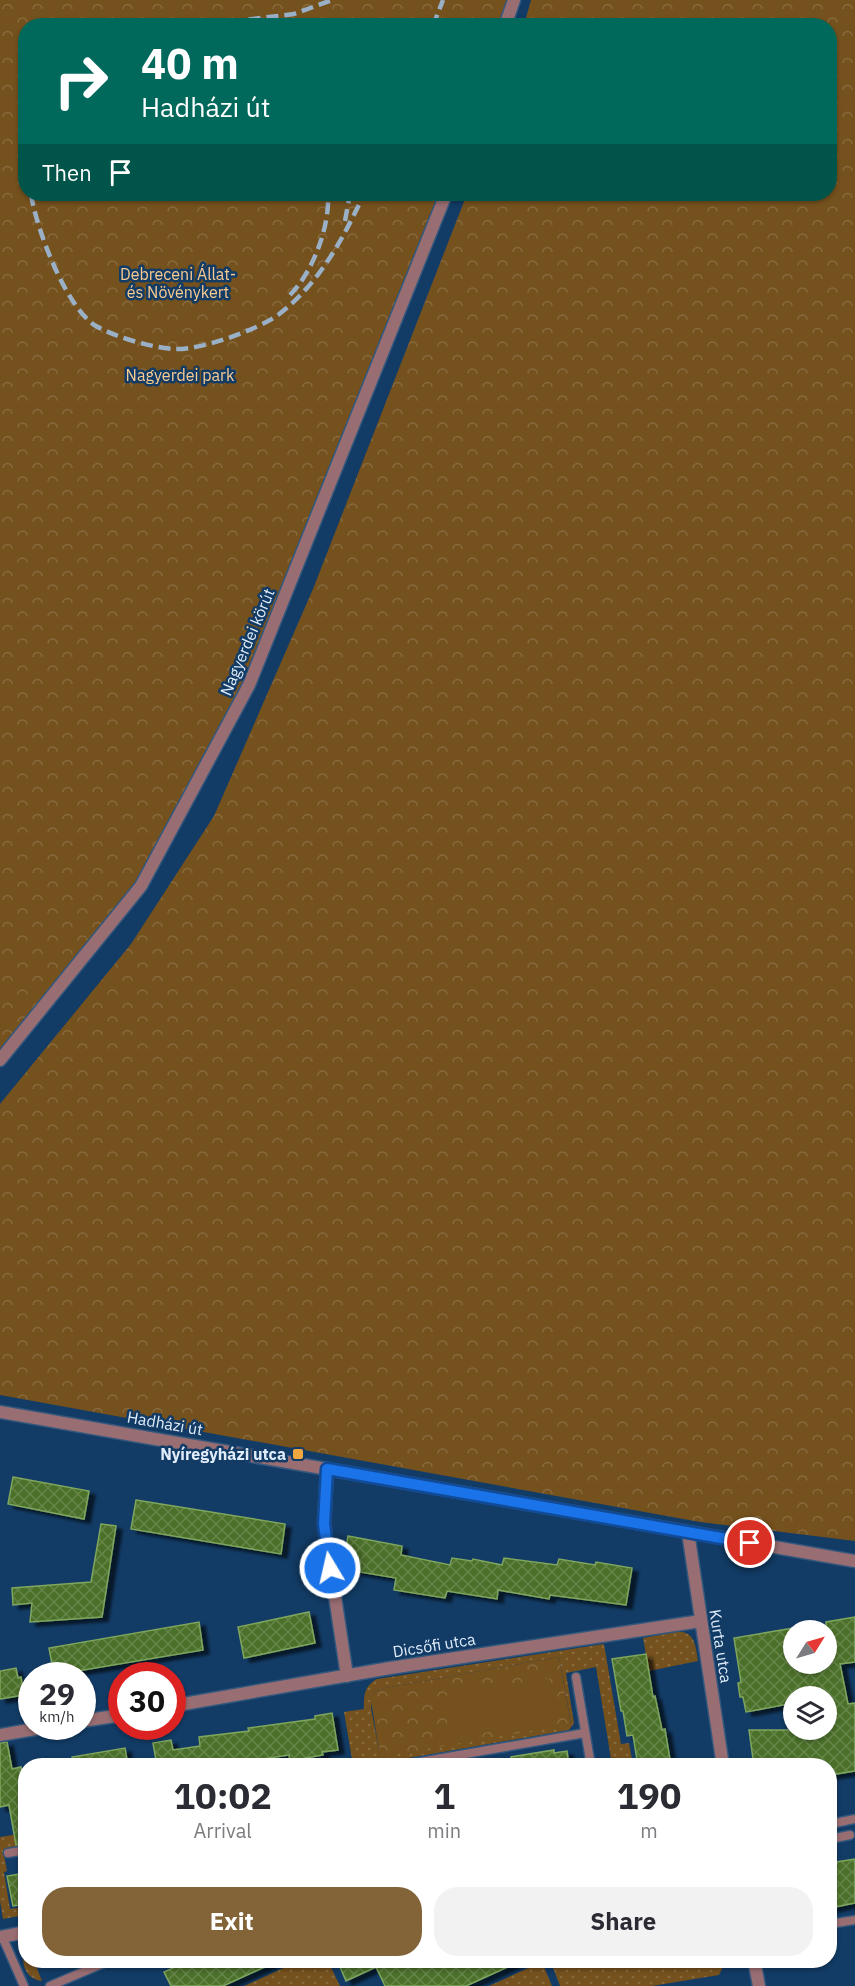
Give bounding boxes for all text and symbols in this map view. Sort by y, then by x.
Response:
text: 40 m [141,36,239,91]
icon: right [42,42,120,120]
text: Hadházi út [141,89,270,124]
icon: arrive [104,156,137,189]
text: Then [42,158,92,187]
park label: Debreceni Állat- és Növénykert [120,263,236,302]
park label: Nagyerdei park [126,365,235,385]
street label: Nagyerdei körút [215,585,279,699]
street label: Hadházi út [126,1406,204,1440]
place label: Nyíregyházi utca [160,1444,286,1464]
marker: Nyíregyházi utca [291,1447,305,1461]
pin [724,1517,775,1568]
icon: arrive [733,1526,766,1559]
position arrow [298,1536,362,1600]
street label: Kurta utca [705,1608,737,1685]
north arrow [783,1620,837,1674]
map controls [783,1620,837,1740]
street label: Dicsőfi utca [391,1629,477,1661]
speed limit sign: 30 [108,1662,186,1740]
text: 29 [39,1674,75,1713]
button: layers [783,1686,837,1740]
text: km/h [39,1707,75,1726]
text: 10:02 [174,1772,272,1819]
text: 1 [433,1772,455,1819]
text: 190 [617,1772,681,1819]
text: Arrival [194,1817,252,1844]
text: min [427,1817,461,1844]
text: m [640,1817,658,1844]
button: Exit [42,1887,422,1956]
button: Share [434,1887,813,1956]

